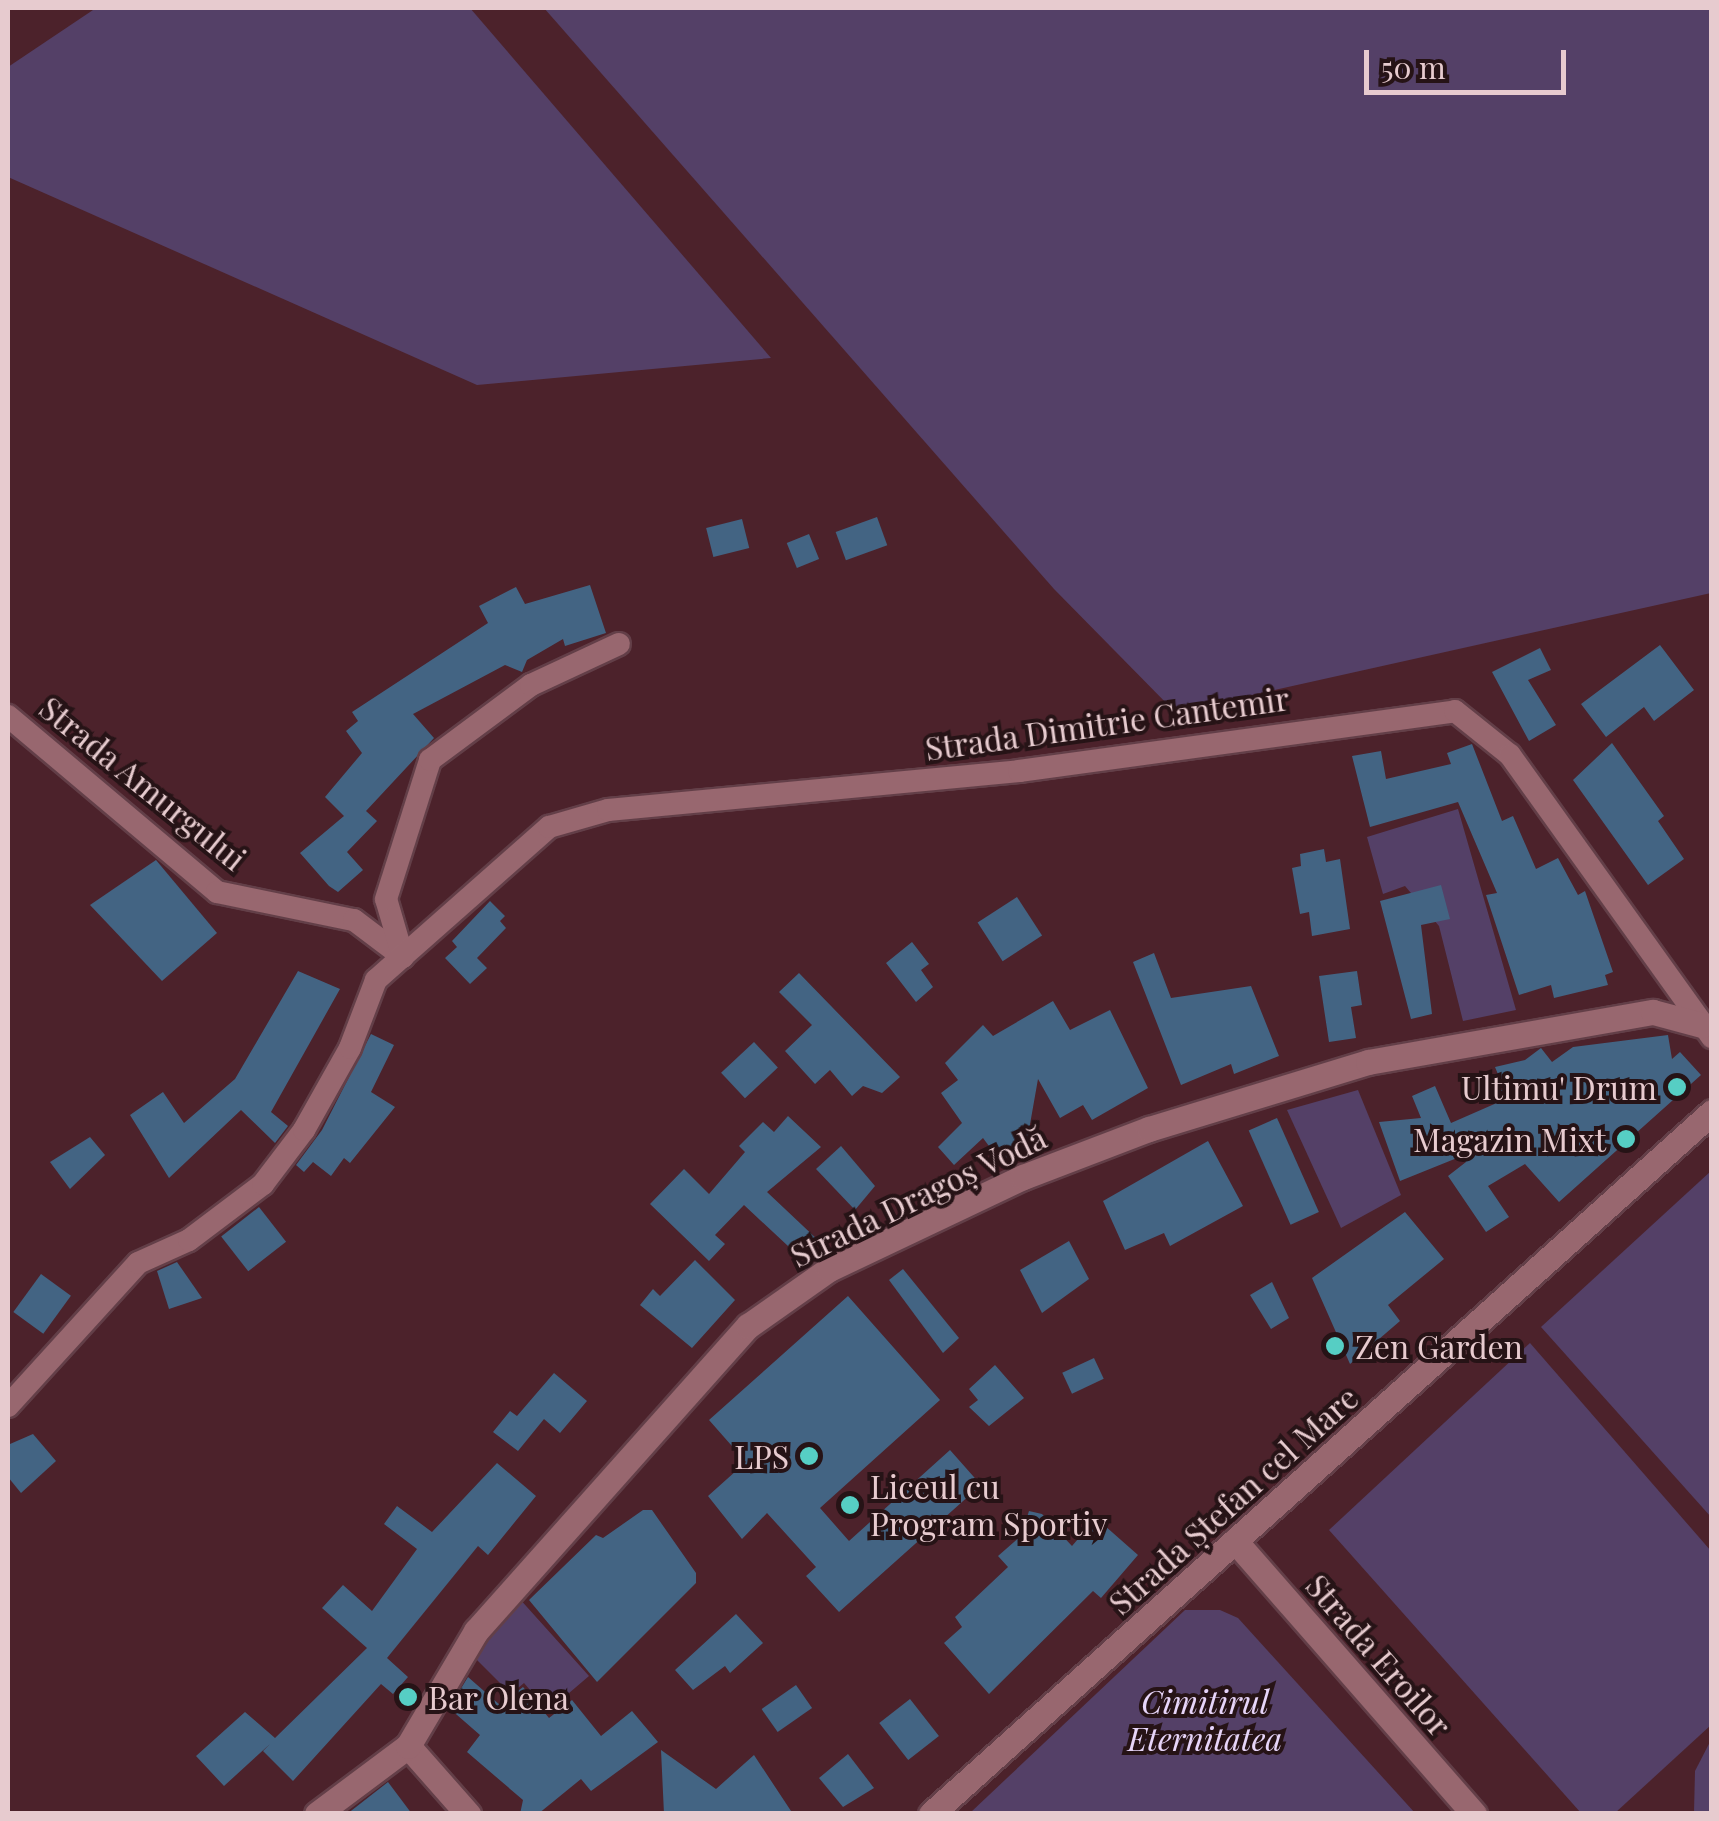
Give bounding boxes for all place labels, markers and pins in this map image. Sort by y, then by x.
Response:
place label: Ultimu' Drum [1460,1068,1657,1106]
marker: Ultimu' Drum [1666,1076,1688,1098]
place label: Magazin Mixt [1413,1120,1606,1158]
marker: Magazin Mixt [1615,1128,1637,1150]
place label: Zen Garden [1355,1327,1523,1365]
marker: Zen Garden [1324,1335,1346,1357]
place label: LPS [734,1437,789,1475]
marker: LPS [798,1445,820,1467]
place label: Liceul cu Program Sportiv [870,1468,1107,1543]
marker: Liceul cu Program Sportiv [839,1494,861,1516]
place label: Bar Olena [428,1678,570,1716]
marker: Bar Olena [397,1686,419,1708]

